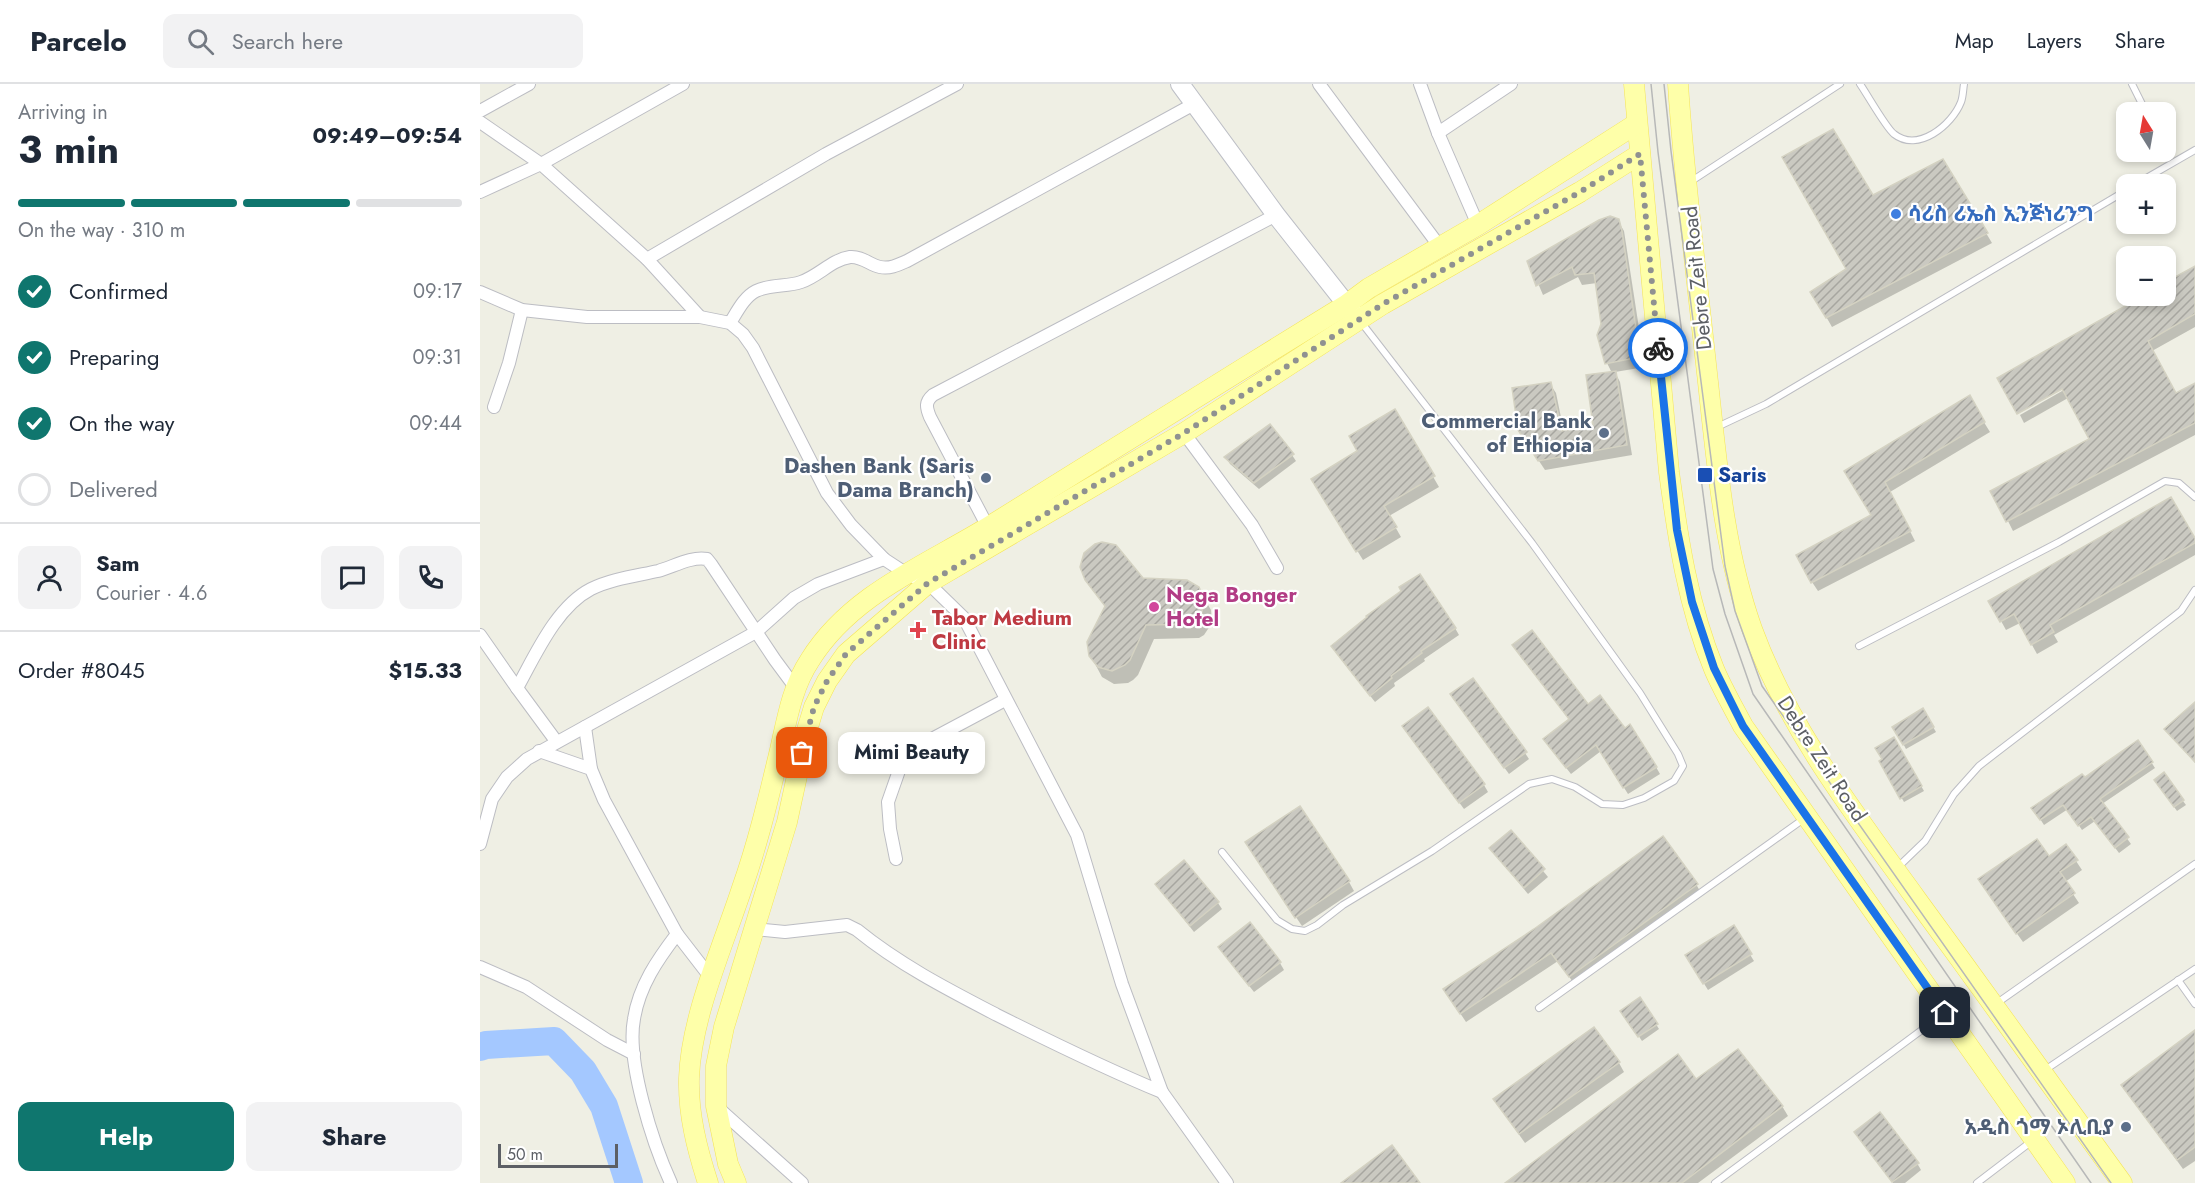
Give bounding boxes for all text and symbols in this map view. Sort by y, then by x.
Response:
search box [163,14,583,68]
text: Parcelo [30,21,127,62]
icon: search [184,25,217,58]
text: Search here [232,25,343,57]
text: Map [1955,26,1994,56]
text: Layers [2027,26,2082,56]
text: Share [2115,26,2165,56]
text: Arriving in [18,98,108,127]
north arrow [2116,102,2176,162]
map controls [2116,102,2176,306]
text: 09:49–09:54 [312,119,462,151]
text: 3 min [18,121,119,178]
button: + [2116,174,2176,234]
place label: ሳሪስ ሪኤስ ኢንጅነሪንግ [1908,199,2094,229]
street label: Debre Zeit Road [1675,204,1719,352]
marker: ሳሪስ ሪኤስ ኢንጅነሪንግ [1889,207,1903,221]
text: On the way · 310 m [18,216,185,245]
button: − [2116,246,2176,306]
icon: check [18,275,51,308]
text: Confirmed [69,275,168,307]
text: 09:17 [413,277,462,306]
courier [1628,318,1688,378]
icon: bike [1642,332,1675,365]
icon: check [18,341,51,374]
text: Preparing [69,341,160,373]
text: 09:31 [413,343,462,372]
place label: Commercial Bank of Ethiopia [1421,406,1592,460]
icon: check [18,407,51,440]
text: On the way [69,407,174,439]
text: 09:44 [409,409,462,438]
marker: Commercial Bank of Ethiopia [1597,426,1611,440]
place label: Dashen Bank (Saris Dama Branch) [784,451,974,505]
place label: Saris [1718,460,1767,490]
marker: Saris [1696,466,1714,484]
marker: Dashen Bank (Saris Dama Branch) [979,471,993,485]
text: Delivered [69,473,158,505]
button: person [18,546,81,609]
button: chat [321,546,384,609]
button: phone [399,546,462,609]
text: Sam [96,547,140,579]
text: Courier · 4.6 [96,579,208,608]
place label: Nega Bonger Hotel [1166,580,1297,634]
marker: Nega Bonger Hotel [1147,600,1161,614]
place label: Tabor Medium Clinic [932,603,1072,657]
marker: Tabor Medium Clinic [909,621,927,639]
text: Order #8045 [18,654,145,686]
text: $15.33 [389,654,462,686]
street label: Debre Zeit Road [1770,690,1874,828]
pin [776,727,827,778]
callout: Mimi Beauty [838,732,985,774]
icon: bag [785,736,818,769]
text: Mimi Beauty [854,738,969,767]
pin [1919,987,1970,1038]
icon: home [1928,996,1961,1029]
button: Help [18,1102,234,1171]
button: Share [246,1102,462,1171]
place label: አዲስ ጎማ ኦሊቢያ [1964,1112,2114,1142]
marker: አዲስ ጎማ ኦሊቢያ [2119,1120,2133,1134]
scale bar [498,1141,618,1168]
text: 50 m [507,1143,543,1166]

